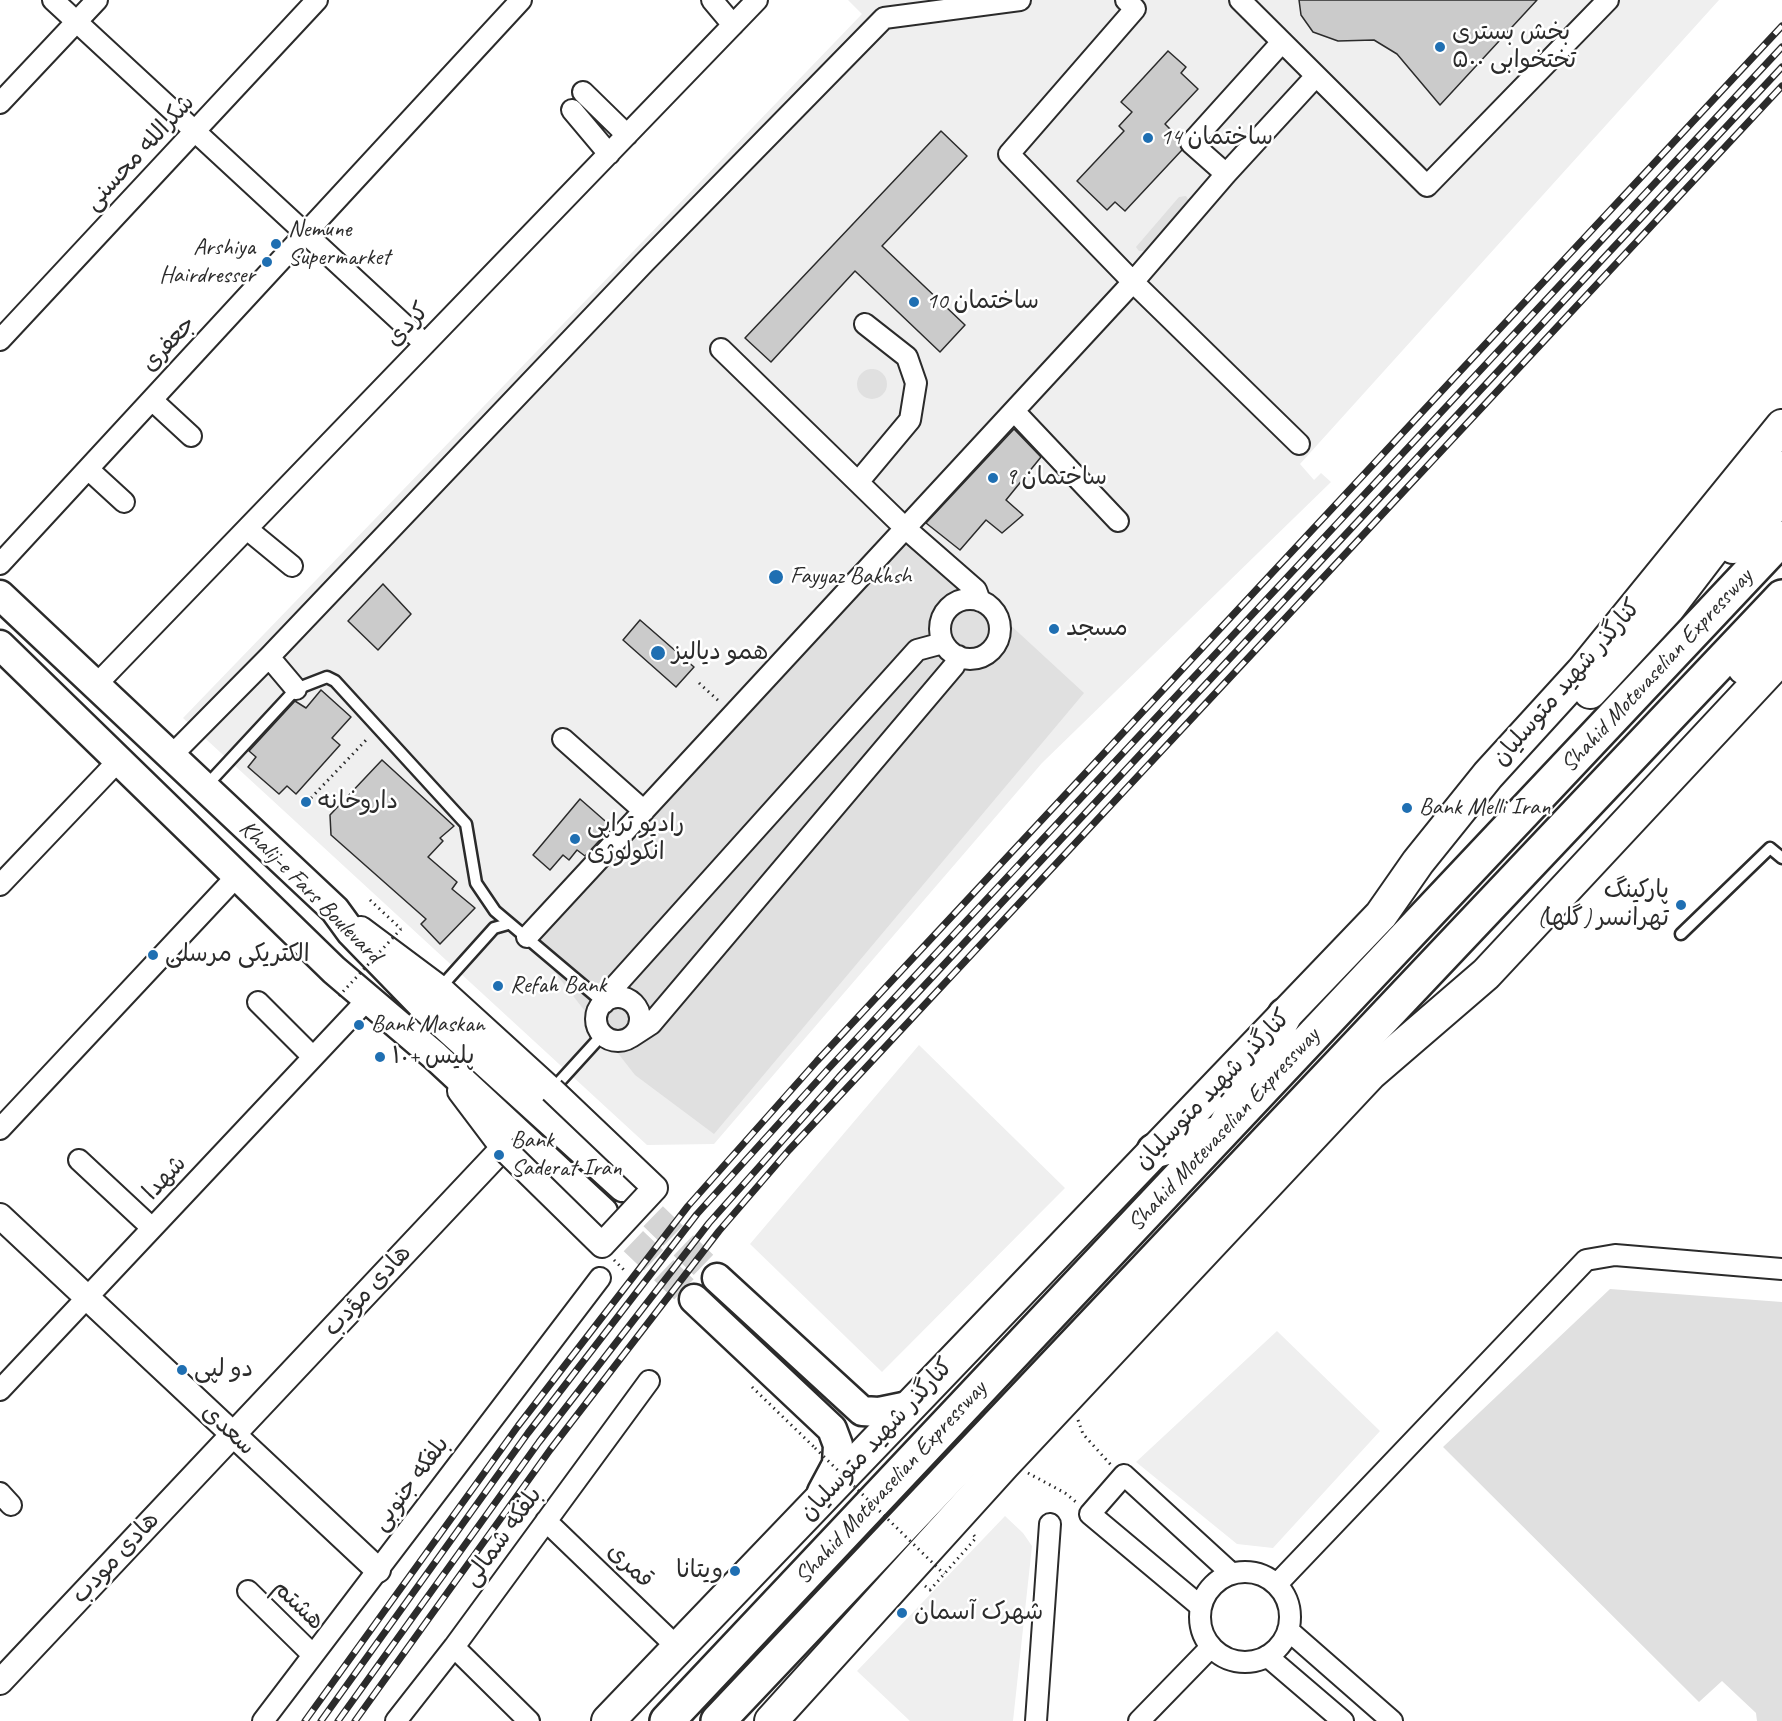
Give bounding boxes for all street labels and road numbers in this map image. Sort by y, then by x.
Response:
street label: شکرالله محسنی [79,89,201,217]
street label: کردی [380,297,436,353]
street label: جعفری [136,310,202,378]
street label: Shahid Motevaselian Expressway [1555,563,1759,779]
street label: کنارگذر شهید متوسلیان [1487,594,1647,772]
street label: Khalij-e Fars Boulevard [233,815,387,969]
street label: کنارگذر شهید متوسلیان [1129,1004,1297,1176]
street label: Shahid Motevaselian Expressway [1122,1022,1326,1238]
street label: شهدا [137,1150,193,1206]
street label: هادی مؤدب [318,1239,418,1343]
street label: کنارگذر شهید متوسلیان [794,1353,960,1527]
street label: Shahid Motevaselian Expressway [789,1375,993,1591]
street label: سعدی [195,1398,261,1462]
street label: بلفکه جنوبی [366,1431,456,1537]
street label: بلفکه شمالی [457,1482,549,1592]
street label: هادی مودب [66,1506,166,1610]
street label: قمری [601,1537,659,1595]
street label: هشتم [266,1574,330,1636]

